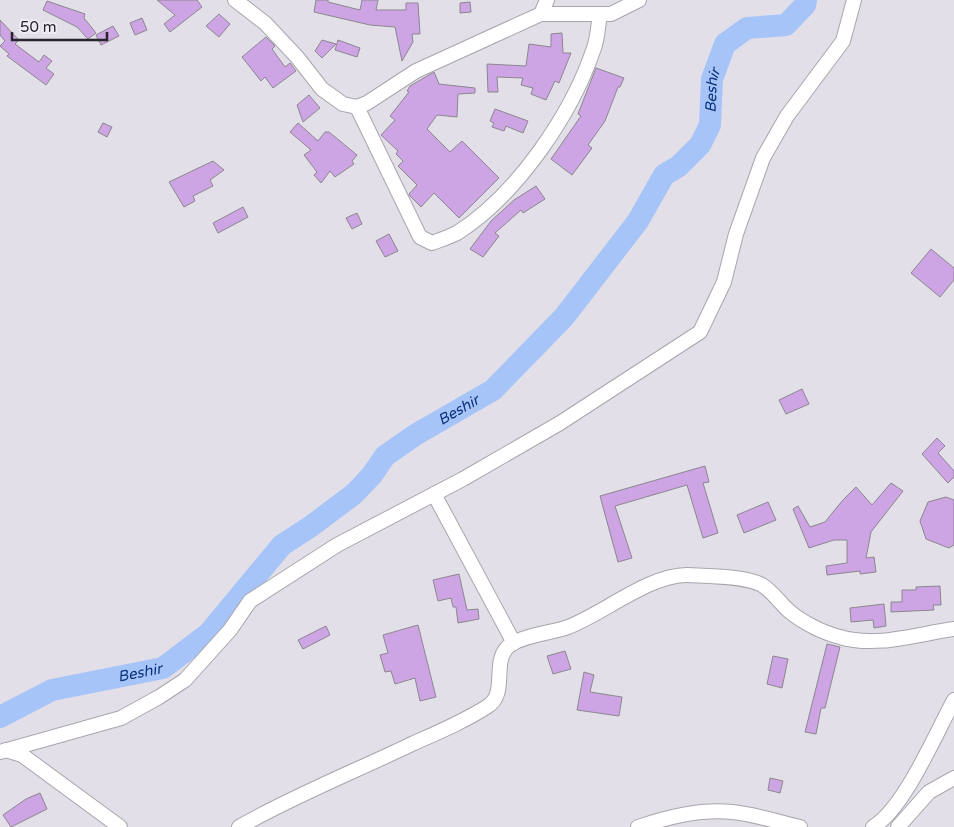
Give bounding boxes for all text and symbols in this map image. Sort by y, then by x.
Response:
scale bar [12,10,108,42]
text: 50 m [20,18,57,36]
water label: Beshir [702,64,725,113]
water label: Beshir [434,390,484,429]
water label: Beshir [116,659,166,686]

